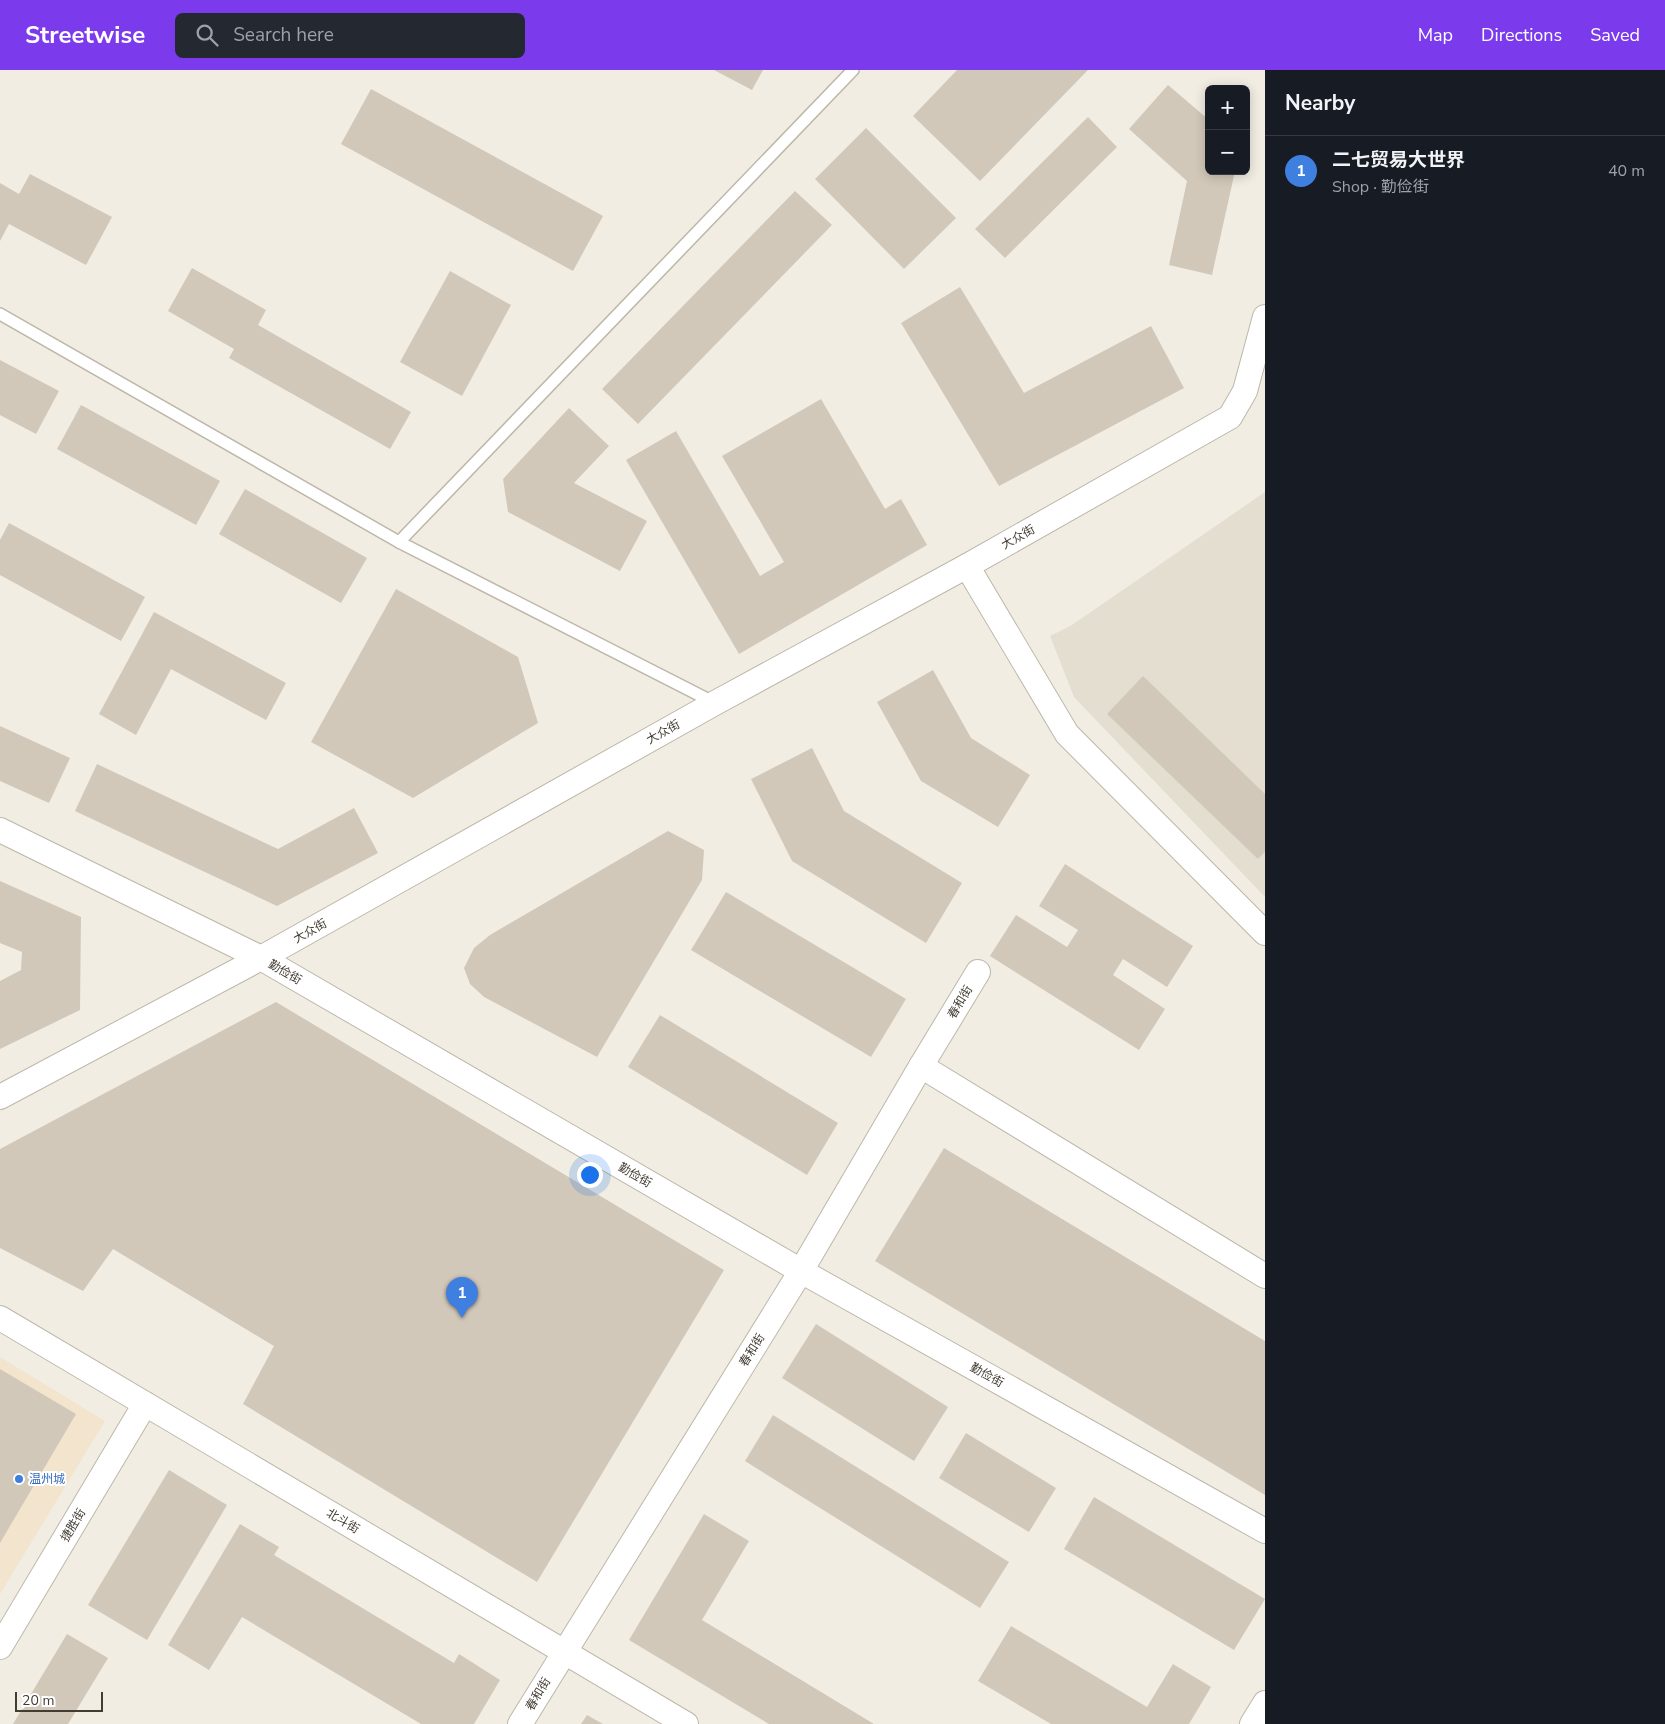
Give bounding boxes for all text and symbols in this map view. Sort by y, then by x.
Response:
search box [175,13,525,58]
text: Streetwise [25,19,145,51]
icon: search [193,21,221,49]
text: Search here [233,22,334,48]
text: Map [1418,23,1453,47]
text: Directions [1481,23,1562,47]
text: Saved [1590,23,1640,47]
map controls [1205,85,1250,175]
button: + [1205,85,1250,130]
text: Nearby [1285,89,1355,117]
button: − [1205,130,1250,175]
text: 二七贸易大世界 [1332,147,1465,173]
text: 1 [1296,160,1306,182]
text: 40 m [1608,160,1645,182]
text: Shop · 勤俭街 [1332,176,1429,198]
street label: 大众街 [998,521,1038,553]
street label: 大众街 [643,716,683,748]
street label: 大众街 [290,915,330,947]
street label: 勤俭街 [265,956,305,988]
street label: 春和街 [944,982,976,1022]
street label: 勤俭街 [615,1159,655,1191]
your location [577,1162,603,1188]
pin: 1 [446,1277,478,1318]
street label: 春和街 [736,1330,768,1370]
street label: 勤俭街 [967,1359,1007,1391]
place label: 温州城 [29,1471,65,1487]
marker: 温州城 [13,1473,25,1485]
street label: 捷胜街 [57,1505,89,1545]
street label: 北斗街 [323,1505,363,1537]
street label: 春和街 [522,1674,554,1714]
scale bar [15,1689,102,1712]
text: 20 m [22,1691,54,1710]

